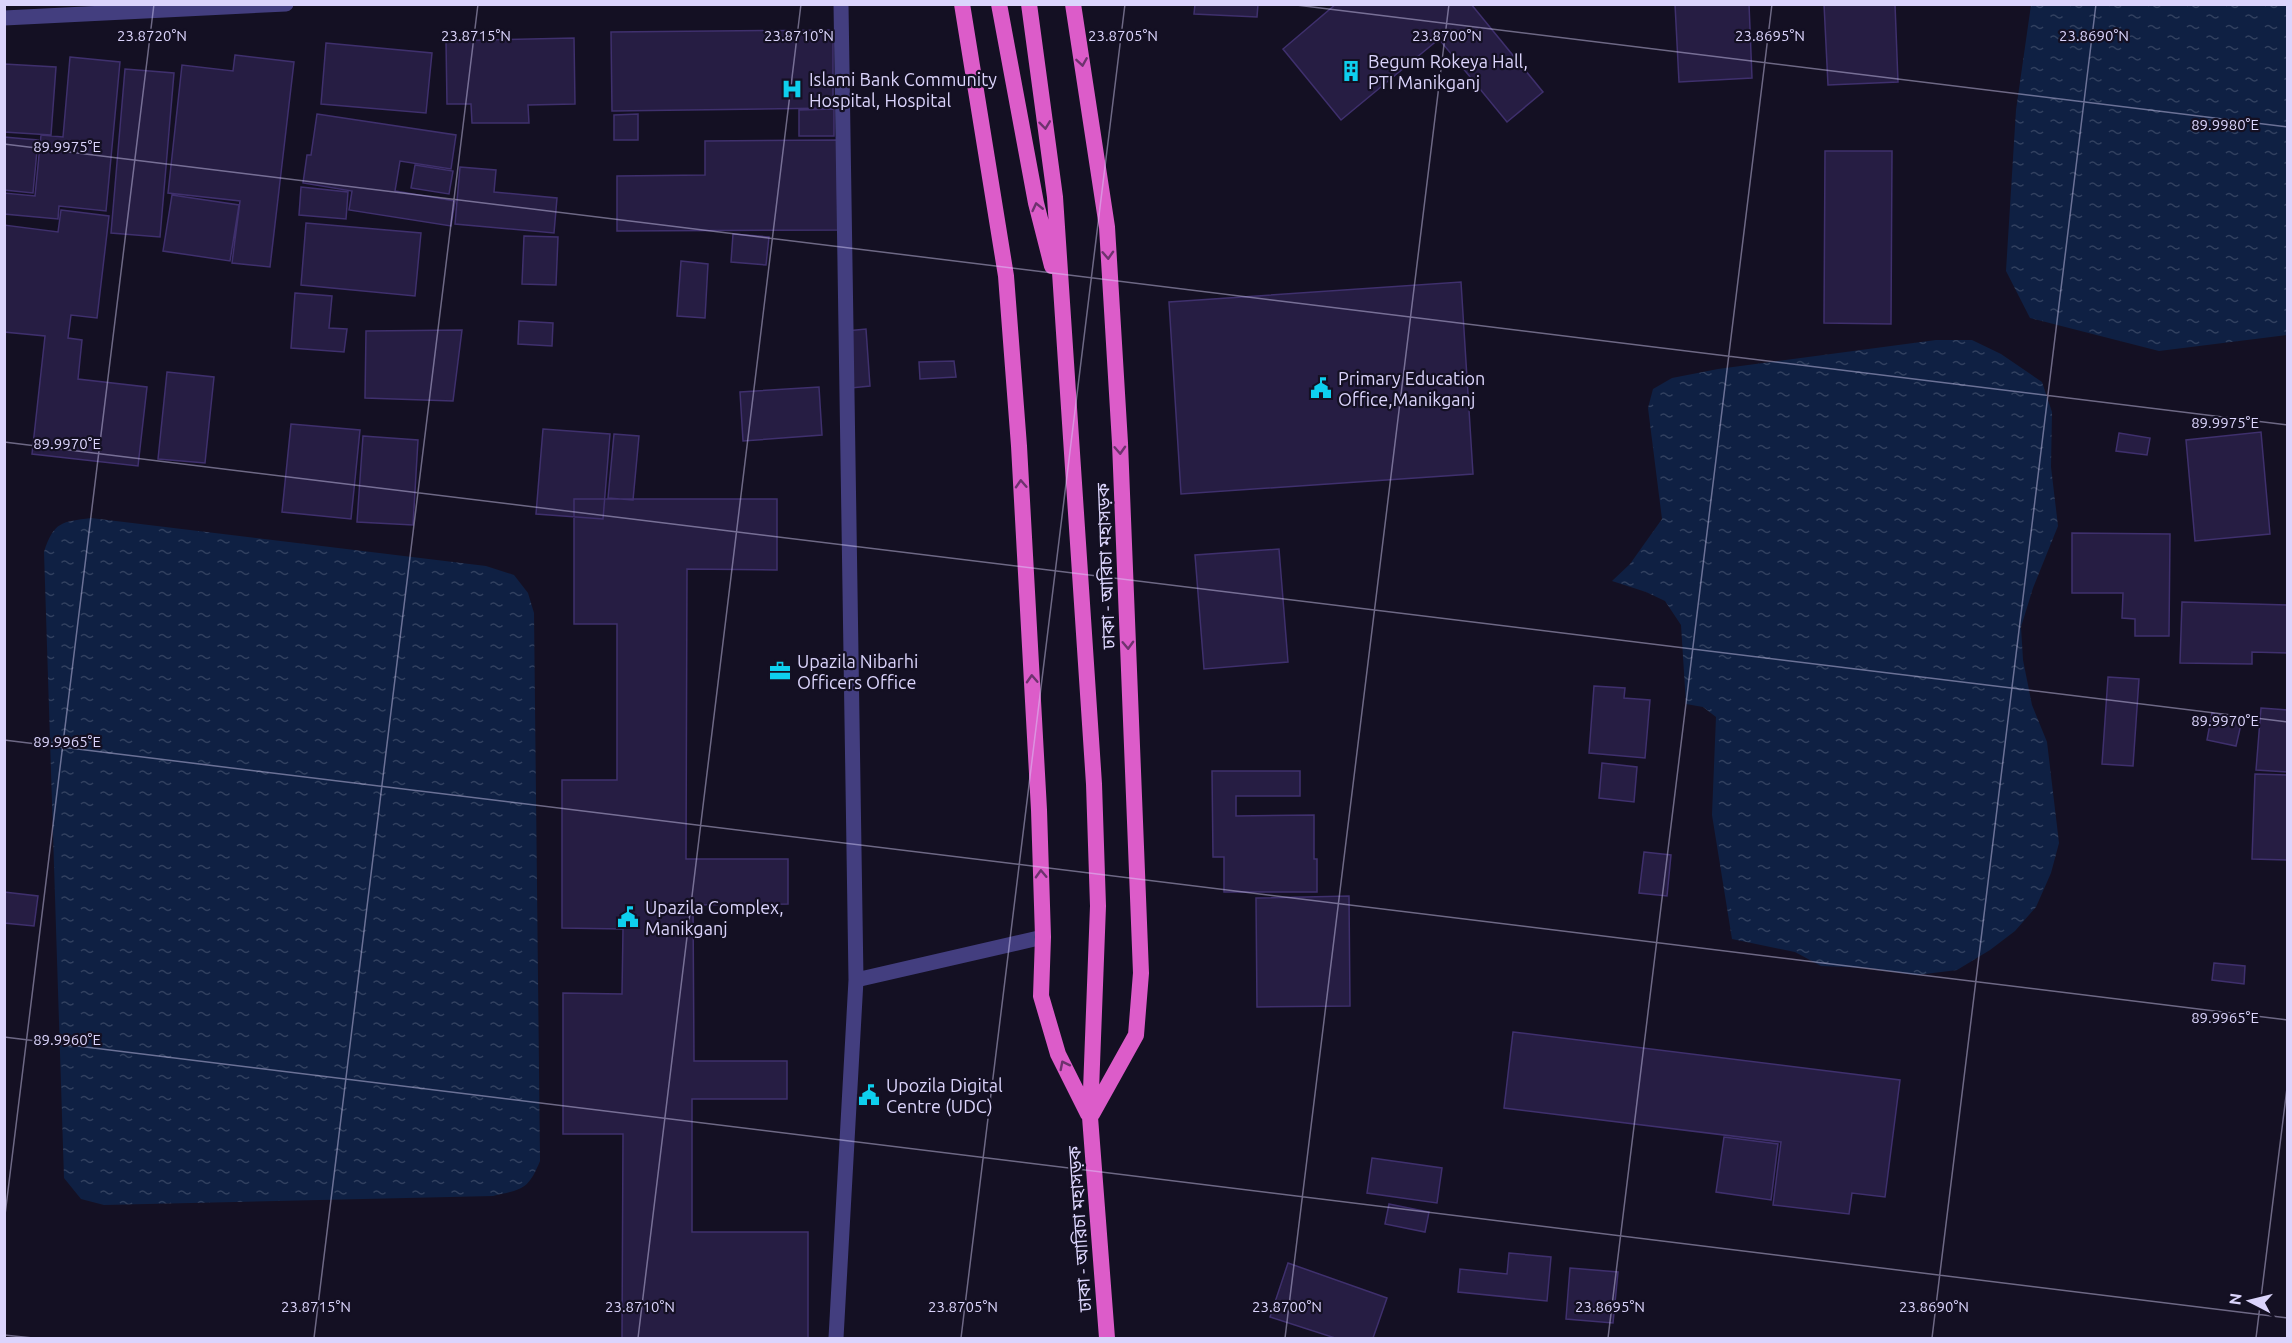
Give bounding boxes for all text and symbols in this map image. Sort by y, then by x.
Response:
text: 23.8720°N [117,27,187,44]
text: 23.8715°N [441,27,511,44]
text: 23.8710°N [764,27,834,44]
text: 23.8705°N [1088,27,1158,44]
text: 23.8700°N [1412,27,1482,44]
text: 23.8695°N [1735,27,1805,44]
text: 23.8690°N [2059,27,2129,44]
place label: Begum Rokeya Hall, PTI Manikganj [1368,51,1528,92]
one-way arrow [1075,57,1088,67]
building icon: Begum Rokeya Hall, PTI Manikganj [1339,59,1363,83]
place label: Islami Bank Community Hospital, Hospital [809,69,997,110]
hospital icon: Islami Bank Community Hospital, Hospital [780,77,804,101]
text: 89.9980°E [2191,116,2259,133]
one-way arrow [1039,120,1051,130]
text: 89.9975°E [33,138,101,155]
one-way arrow [1031,202,1044,212]
one-way arrow [1102,251,1115,260]
place label: Primary Education Office,Manikganj [1338,368,1485,409]
public building icon: Primary Education Office,Manikganj [1309,376,1333,400]
text: 89.9975°E [2191,414,2259,431]
text: 89.9970°E [33,435,101,452]
one-way arrow [1114,446,1126,455]
one-way arrow [1015,480,1028,489]
street label: ঢাকা - আরিচা মহাসড়ক [1092,482,1118,650]
one-way arrow [1122,640,1134,649]
place label: Upazila Nibarhi Officers Office [797,651,918,692]
office icon: Upazila Nibarhi Officers Office [768,659,792,683]
one-way arrow [1025,674,1038,683]
text: 89.9970°E [2191,712,2259,729]
text: 89.9965°E [33,733,101,750]
one-way arrow [1035,869,1047,878]
place label: Upazila Complex, Manikganj [645,897,784,938]
public building icon: Upazila Complex, Manikganj [616,905,640,929]
text: 89.9965°E [2191,1009,2259,1026]
text: 89.9960°E [33,1031,101,1048]
one-way arrow [1060,1060,1071,1071]
place label: Upozila Digital Centre (UDC) [886,1075,1003,1117]
public building icon: Upozila Digital Centre (UDC) [857,1083,881,1107]
street label: ঢাকা - আরিচা মহাসড়ক [1063,1145,1095,1314]
north arrow [2220,1271,2280,1331]
text: N [2225,1292,2245,1306]
text: 23.8715°N [281,1298,351,1315]
text: 23.8710°N [605,1298,675,1315]
text: 23.8705°N [928,1298,998,1315]
text: 23.8700°N [1252,1298,1322,1315]
text: 23.8695°N [1575,1298,1645,1315]
text: 23.8690°N [1899,1298,1969,1315]

